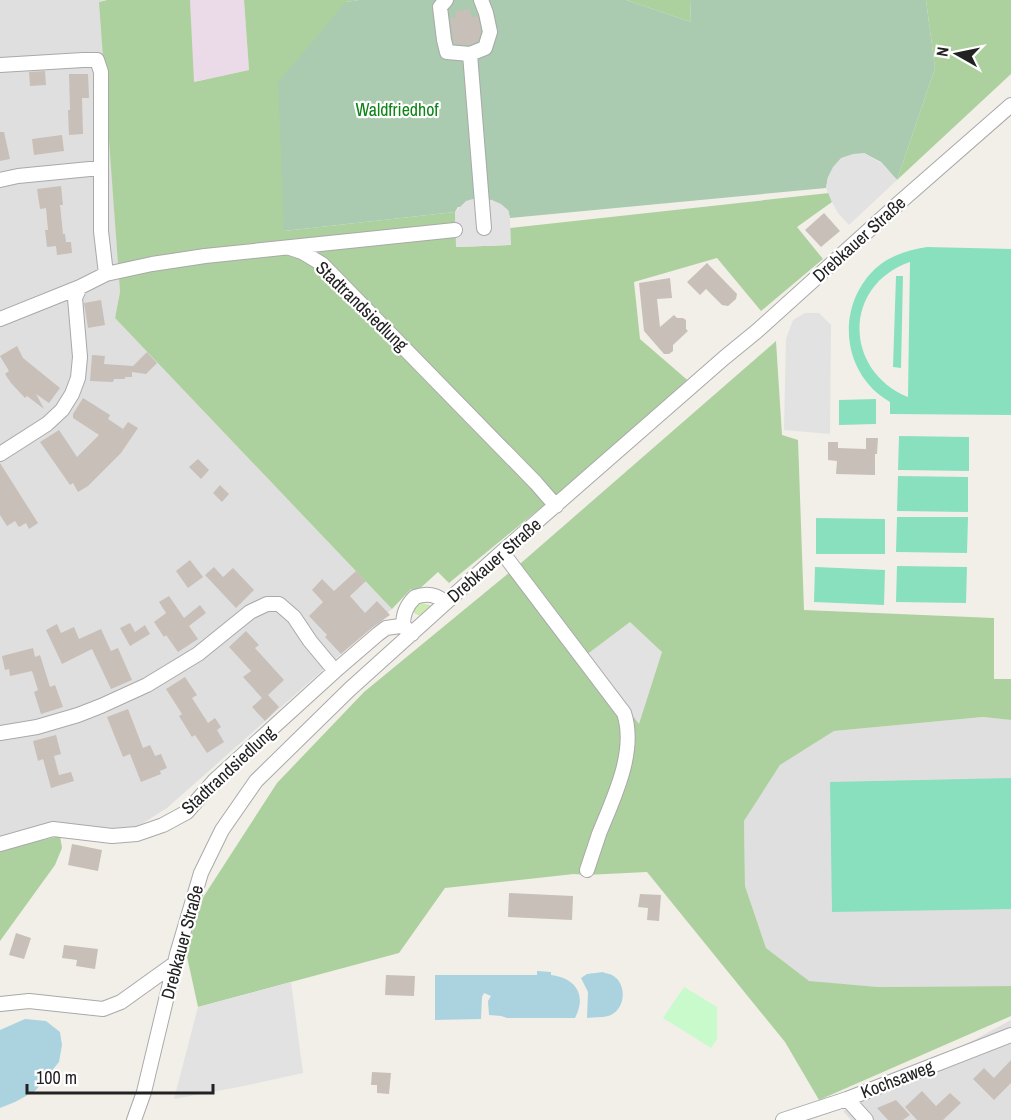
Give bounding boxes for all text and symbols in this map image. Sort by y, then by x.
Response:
north arrow [927,24,987,84]
text: N [931,45,954,58]
park label: Waldfriedhof [355,97,439,122]
street label: Drebkauer Straße [807,190,911,288]
street label: Stadtrandsiedlung [310,255,414,357]
street label: Drebkauer Straße [442,512,546,608]
street label: Stadtrandsiedlung [176,719,281,820]
street label: Drebkauer Straße [155,882,209,1002]
street label: Kochsaweg [857,1053,938,1104]
scale bar [27,1057,213,1095]
text: 100 m [36,1065,77,1090]

